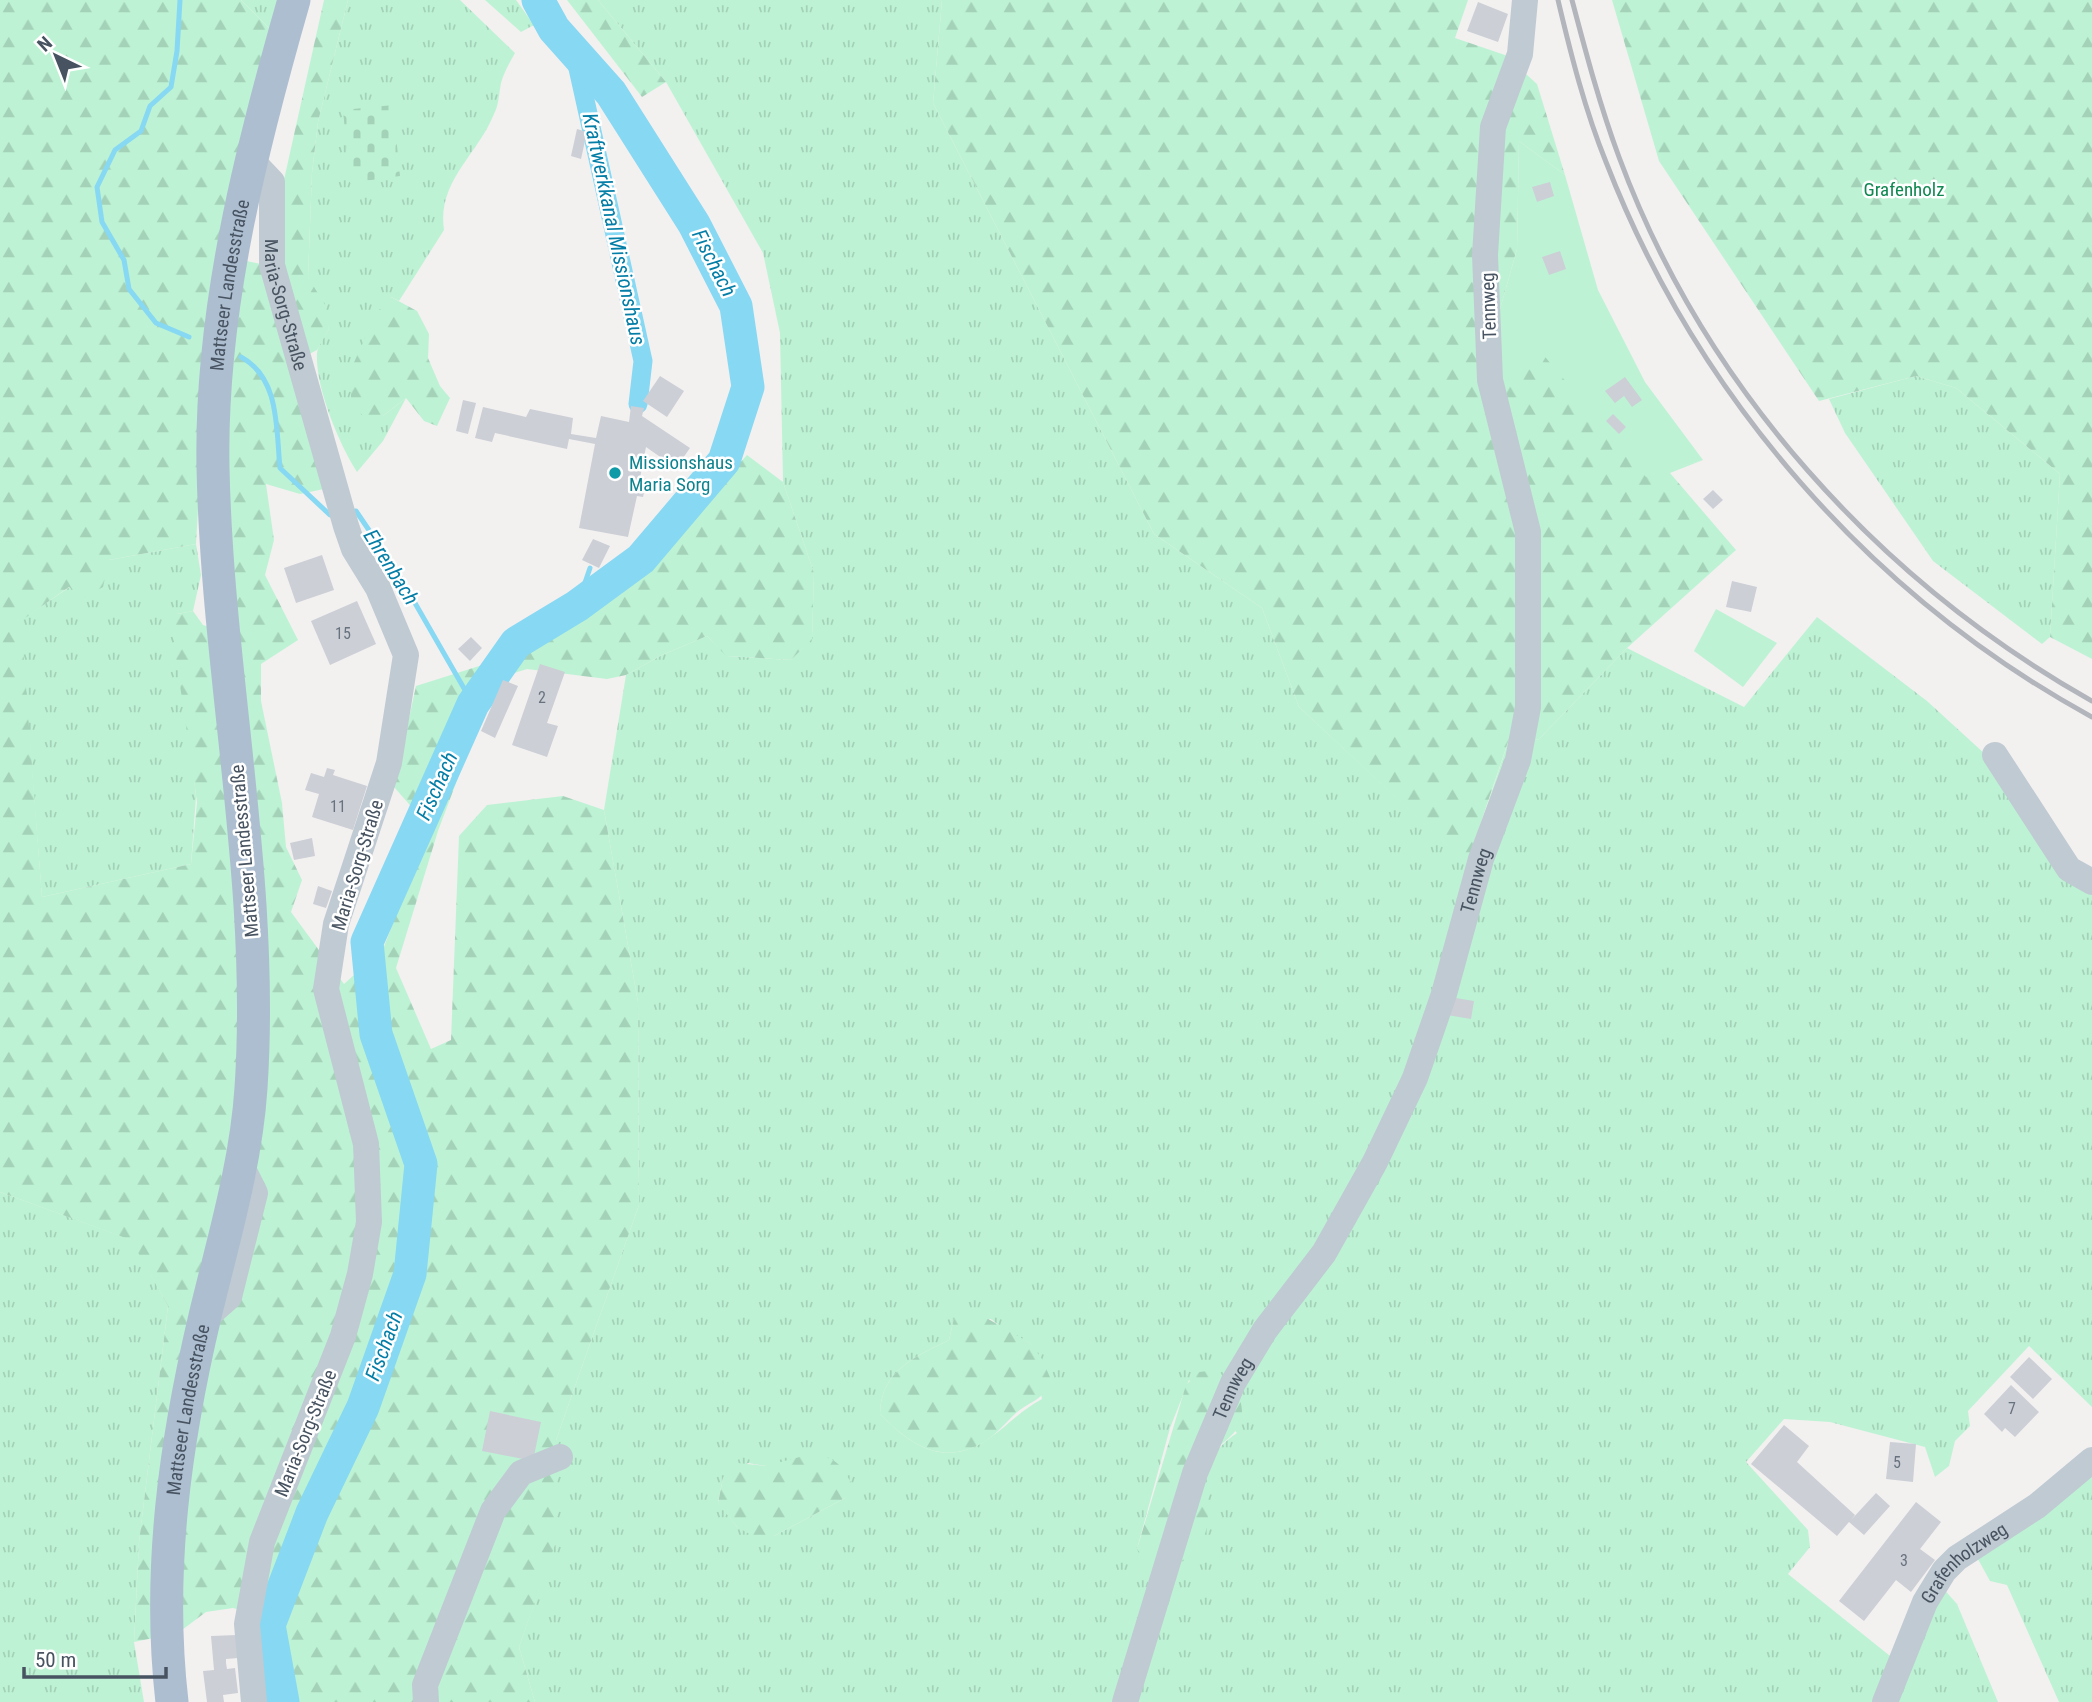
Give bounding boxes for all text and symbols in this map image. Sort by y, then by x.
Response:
north arrow [21,21,91,91]
text: N [33,32,57,56]
water label: Kraftwerkkanal Missionshaus [578,111,650,347]
park label: Grafenholz [1863,178,1945,201]
street label: Mattseer Landesstraße [205,197,254,372]
water label: Fischach [687,225,741,301]
street label: Maria-Sorg-Straße [260,239,312,373]
street label: Tennweg [1476,272,1501,340]
place label: Missionshaus Maria Sorg [629,451,733,496]
marker: Missionshaus Maria Sorg [607,465,623,481]
water label: Ehrenbach [358,525,424,609]
house number: 15 [335,624,351,643]
house number: 2 [538,688,546,707]
water label: Fischach [411,748,463,824]
street label: Mattseer Landesstraße [225,764,264,938]
street label: Maria-Sorg-Straße [327,797,388,933]
house number: 11 [330,797,346,816]
street label: Tennweg [1456,845,1496,916]
water label: Fischach [360,1308,408,1384]
street label: Mattseer Landesstraße [162,1322,215,1497]
street label: Tennweg [1208,1353,1258,1423]
street label: Maria-Sorg-Straße [269,1366,342,1500]
house number: 7 [2008,1399,2016,1418]
house number: 5 [1893,1453,1901,1472]
street label: Grafenholzweg [1916,1517,2012,1608]
house number: 3 [1900,1551,1908,1570]
scale bar [24,1636,166,1680]
text: 50 m [35,1648,76,1672]

